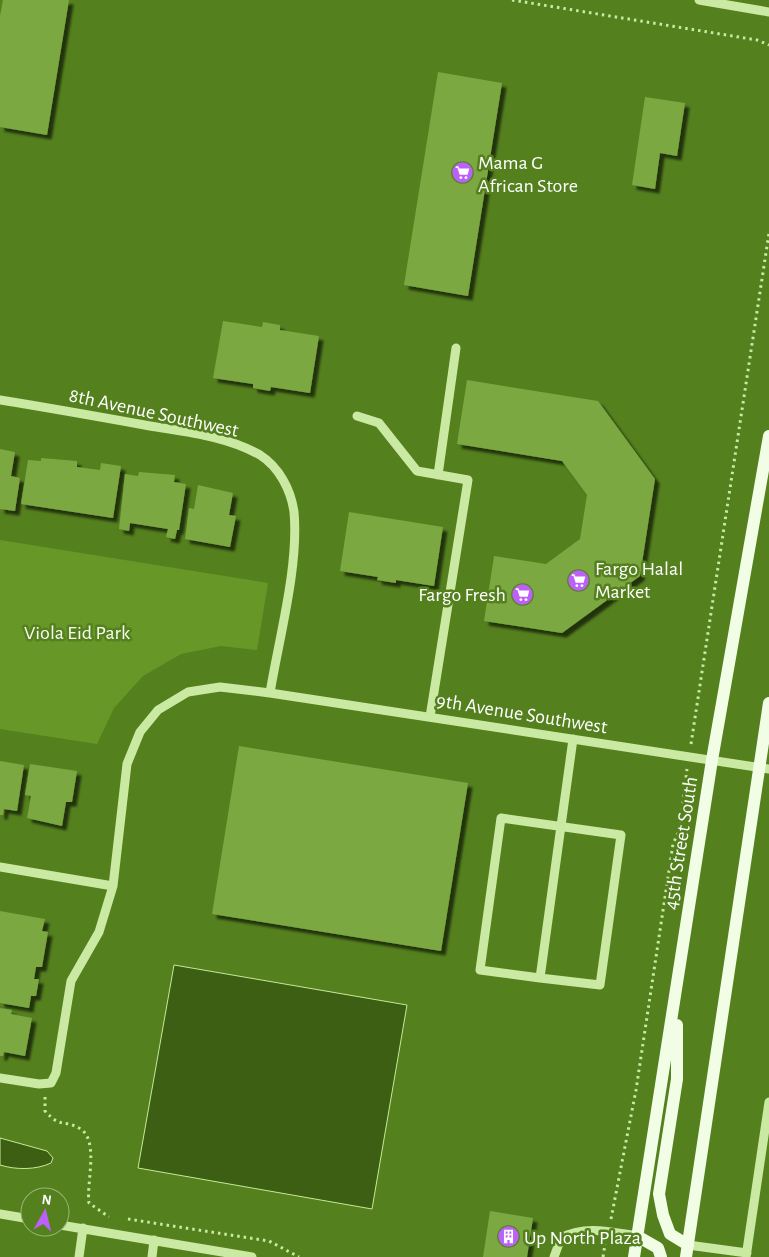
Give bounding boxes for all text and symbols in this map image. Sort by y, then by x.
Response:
place label: Mama G African Store [478,153,578,196]
supermarket icon: Mama G African Store [450,161,474,185]
street label: 8th Avenue Southwest [67,385,241,441]
place label: Fargo Halal Market [595,559,683,602]
supermarket icon: Fargo Halal Market [567,568,591,592]
supermarket icon: Fargo Fresh [510,582,534,606]
place label: Fargo Fresh [418,585,506,605]
park label: Viola Eid Park [24,623,130,643]
street label: 9th Avenue Southwest [435,691,609,737]
street label: 45th Street South [661,775,701,911]
north arrow [20,1187,70,1237]
text: N [41,1193,52,1208]
building icon: Up North Plaza [496,1225,520,1249]
place label: Up North Plaza [524,1228,641,1248]

